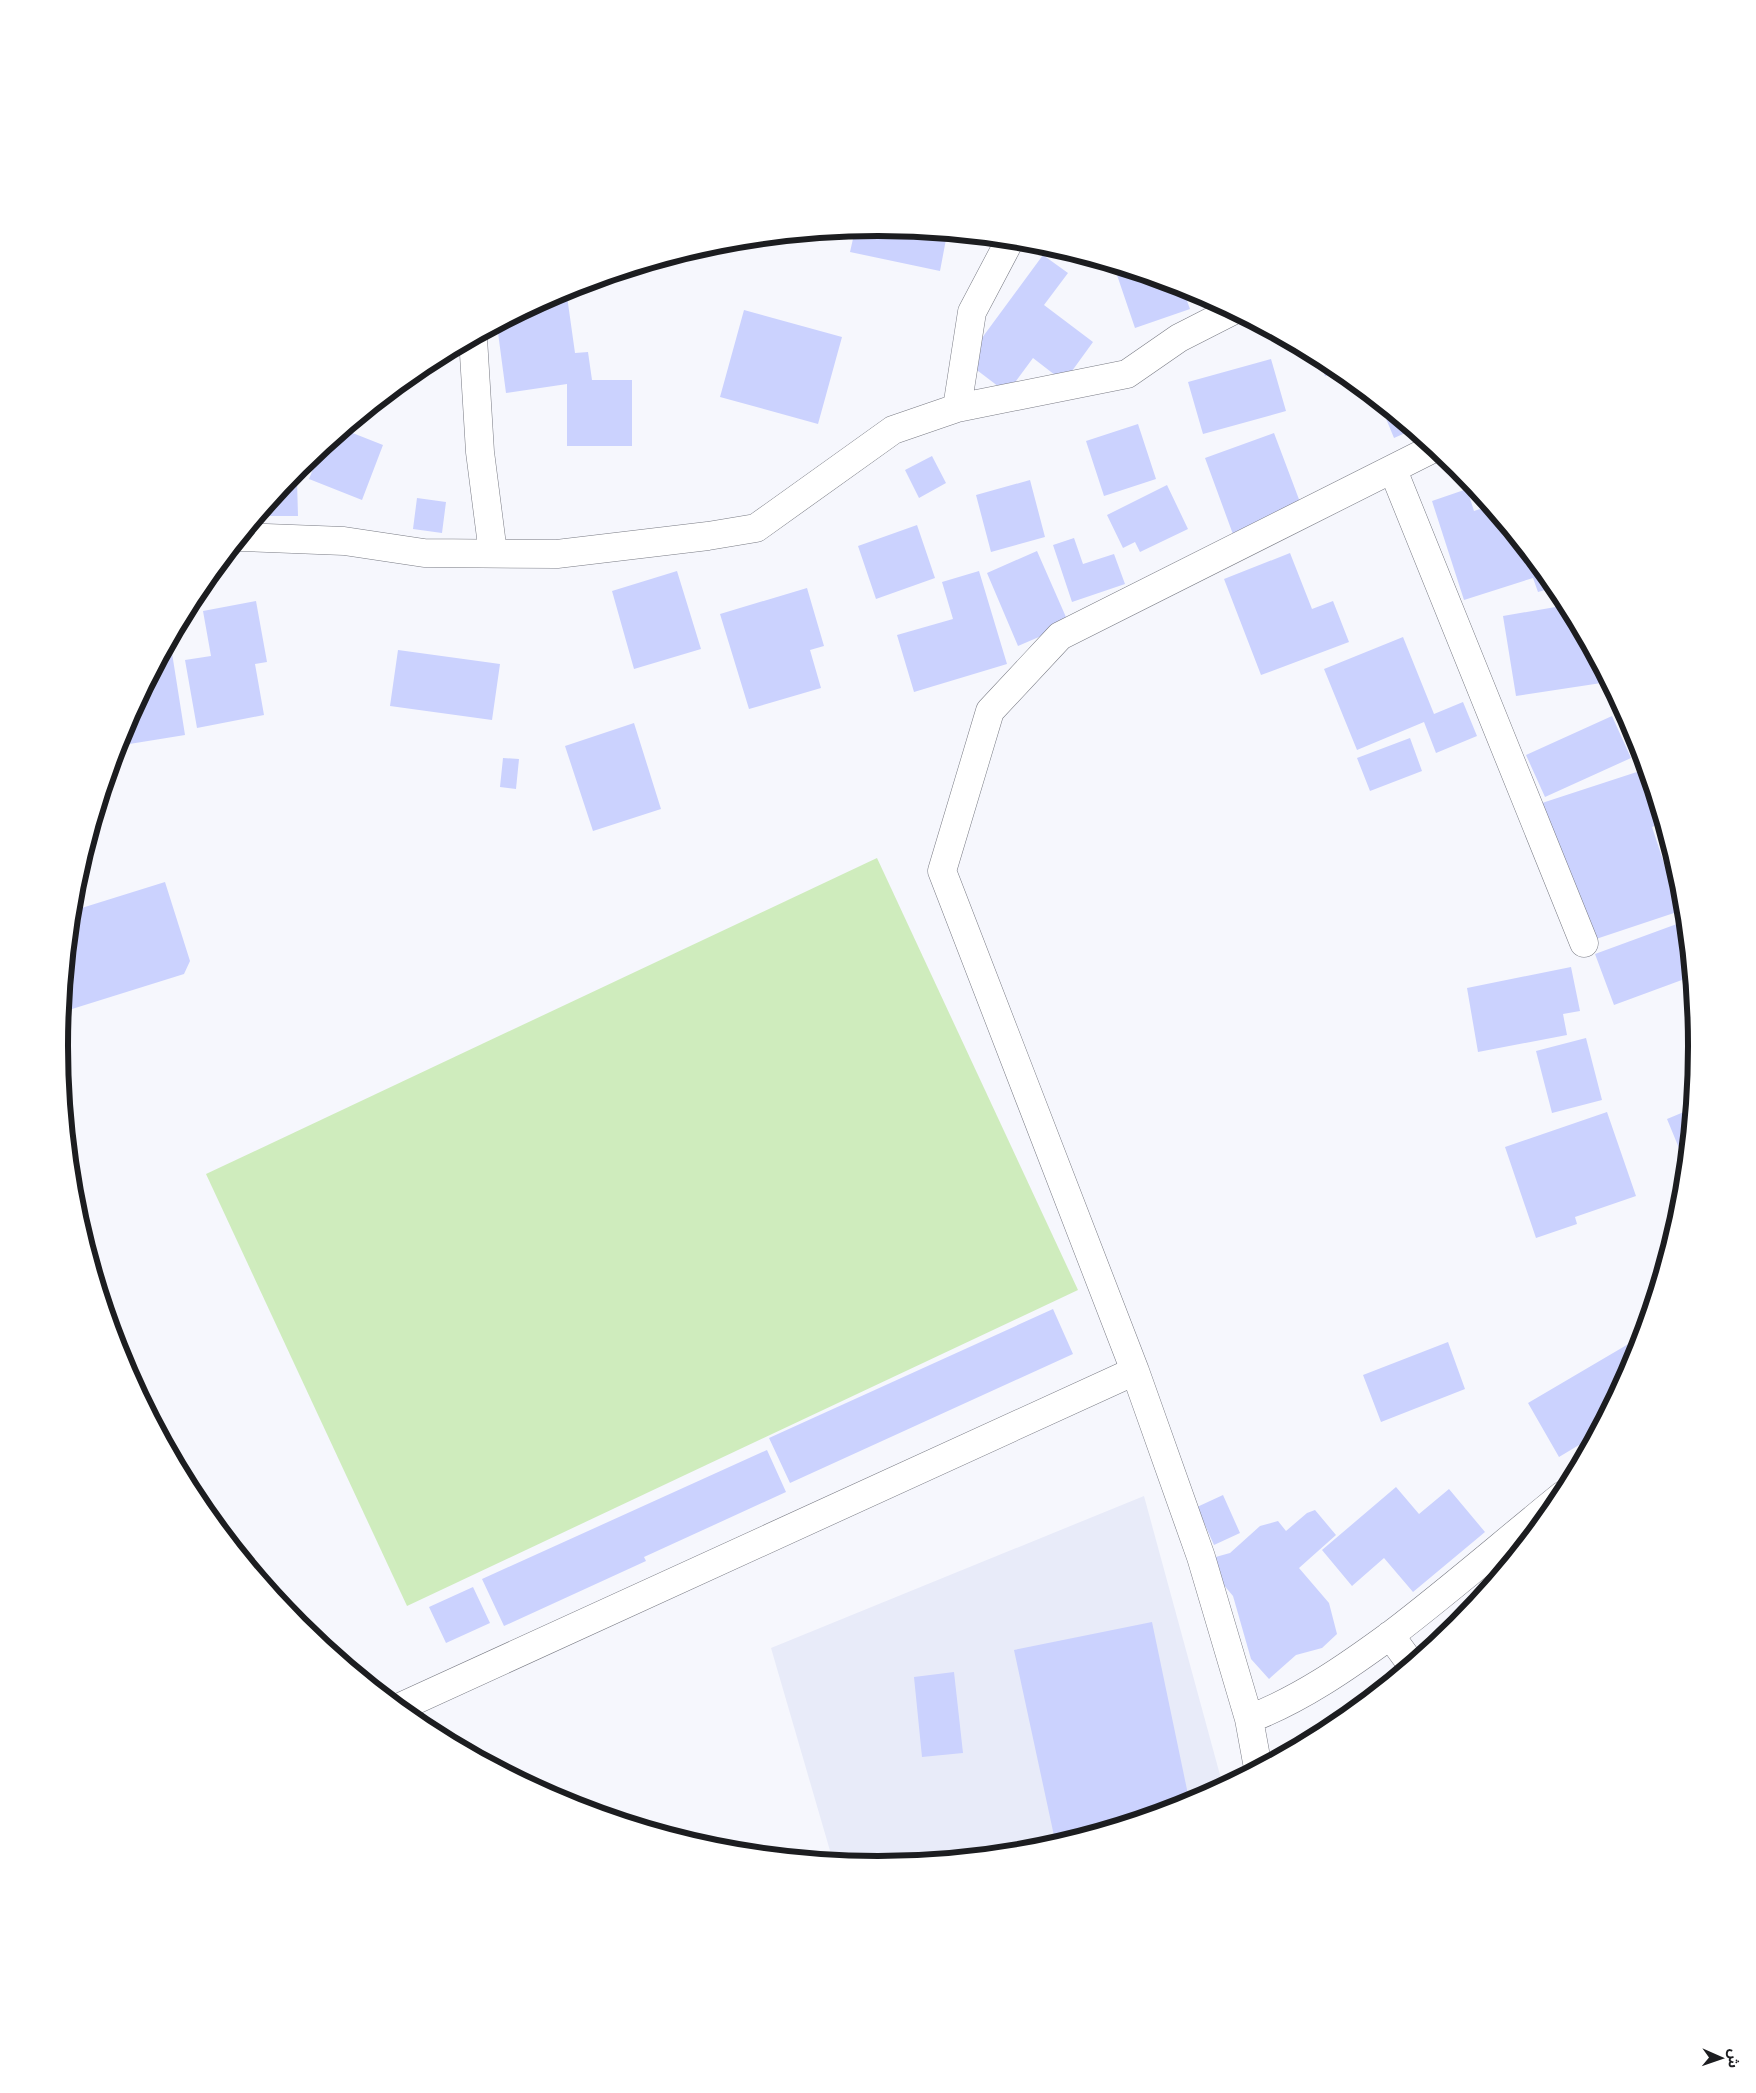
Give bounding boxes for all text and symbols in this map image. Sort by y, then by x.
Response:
north arrow [1696,2033,1746,2083]
text: ش [1725,2049,1744,2068]

